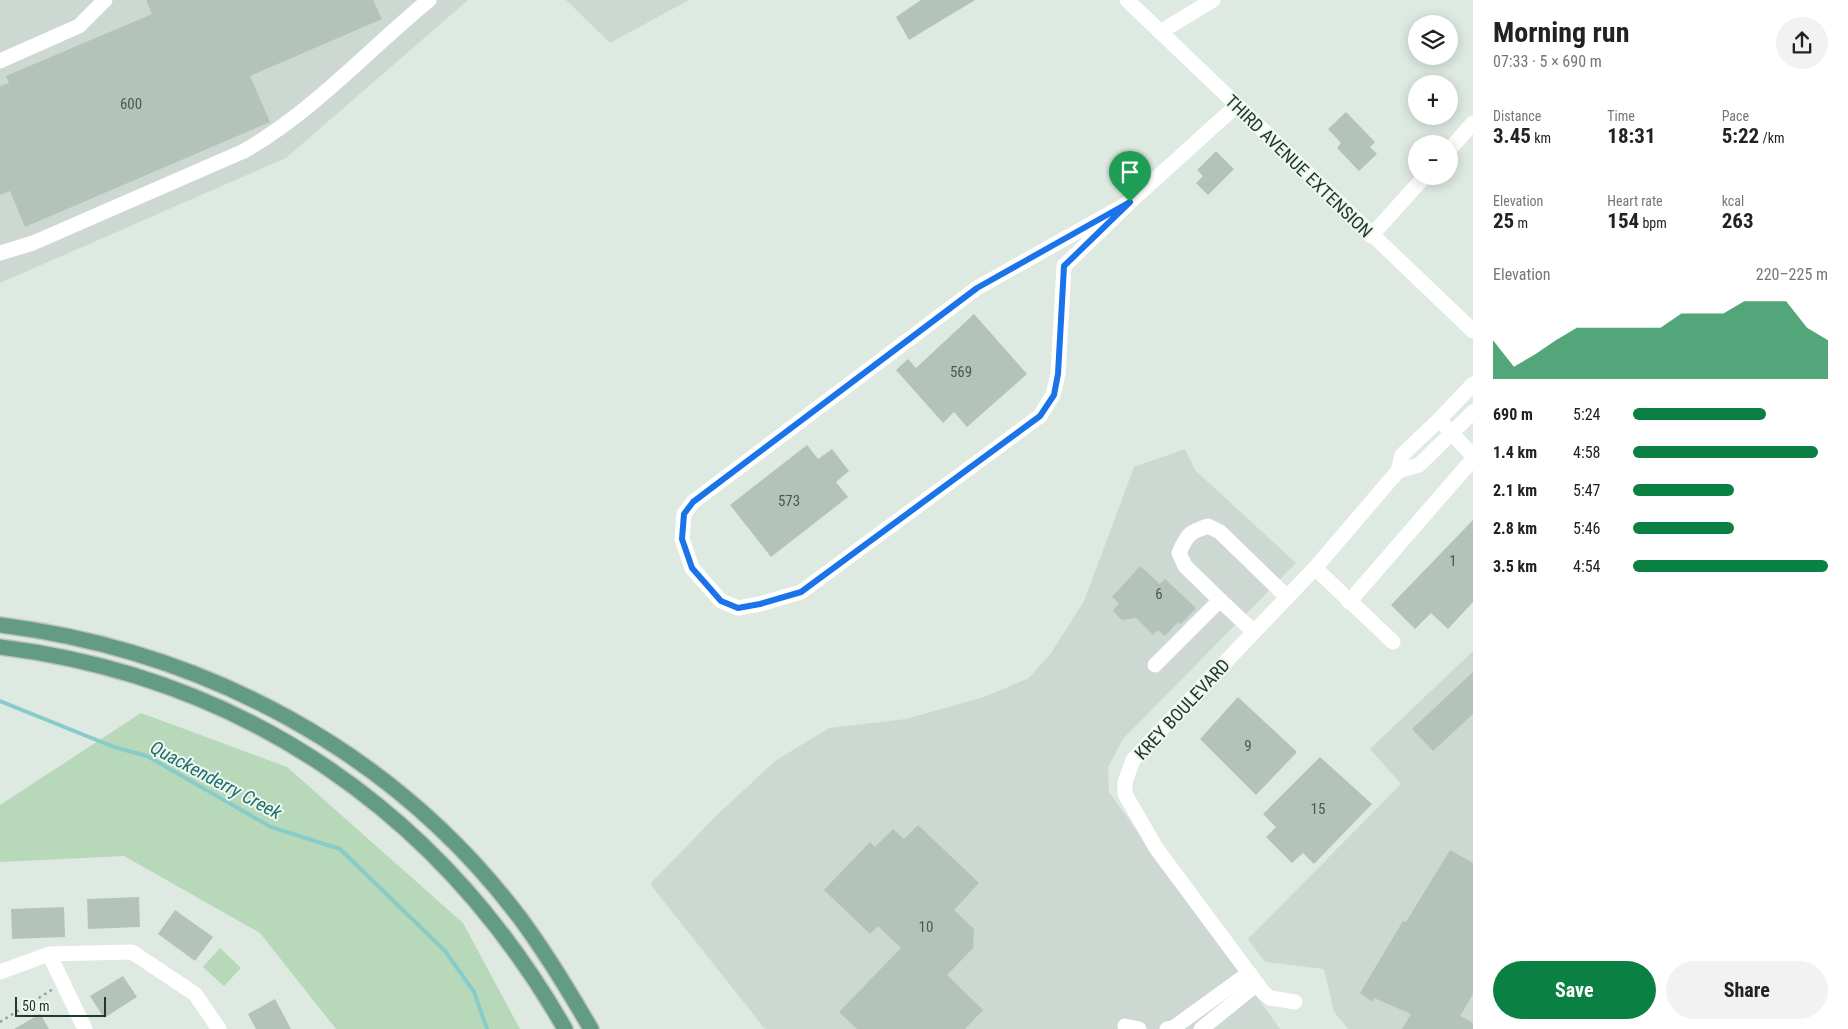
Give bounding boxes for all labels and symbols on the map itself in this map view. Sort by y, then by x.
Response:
street label: THIRD AVENUE EXTENSION [1221,90,1377,242]
house number: 600 [120,95,142,113]
pin [1109,151,1151,202]
house number: 569 [950,363,972,381]
house number: 573 [778,492,800,510]
house number: 1 [1449,552,1457,570]
house number: 6 [1155,585,1163,603]
street label: KREY BOULEVARD [1130,654,1234,764]
water label: Quackenderry Creek [146,736,286,825]
house number: 9 [1244,737,1252,755]
house number: 15 [1311,800,1325,818]
house number: 10 [919,918,933,936]
scale bar [15,994,106,1017]

